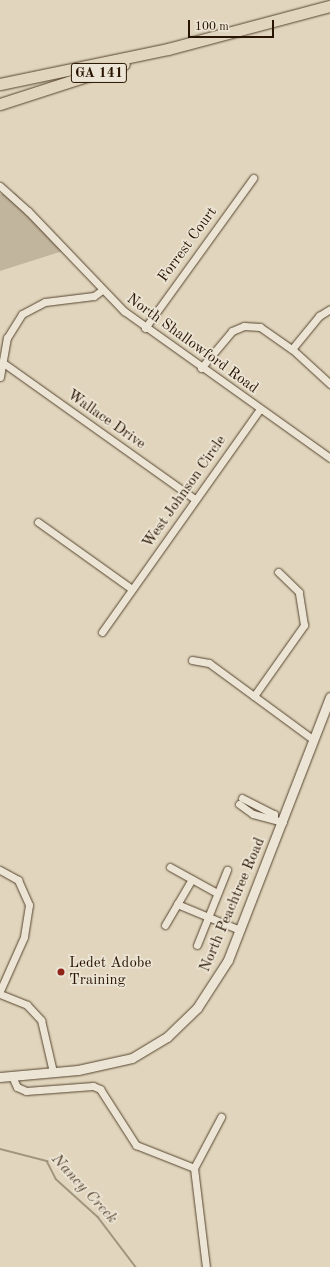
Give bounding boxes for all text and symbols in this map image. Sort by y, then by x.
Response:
scale bar [190,12,276,38]
text: 100 m [195,21,229,33]
road number: GA 141 [70,61,128,85]
street label: Forrest Court [155,204,221,286]
street label: North Shallowford Road [123,290,261,398]
street label: Wallace Drive [63,386,149,454]
street label: West Johnson Circle [139,432,231,552]
street label: North Peachtree Road [197,835,269,975]
place label: Ledet Adobe Training [69,954,151,989]
marker: Ledet Adobe Training [56,967,66,977]
water label: Nancy Creek [47,1150,121,1228]

